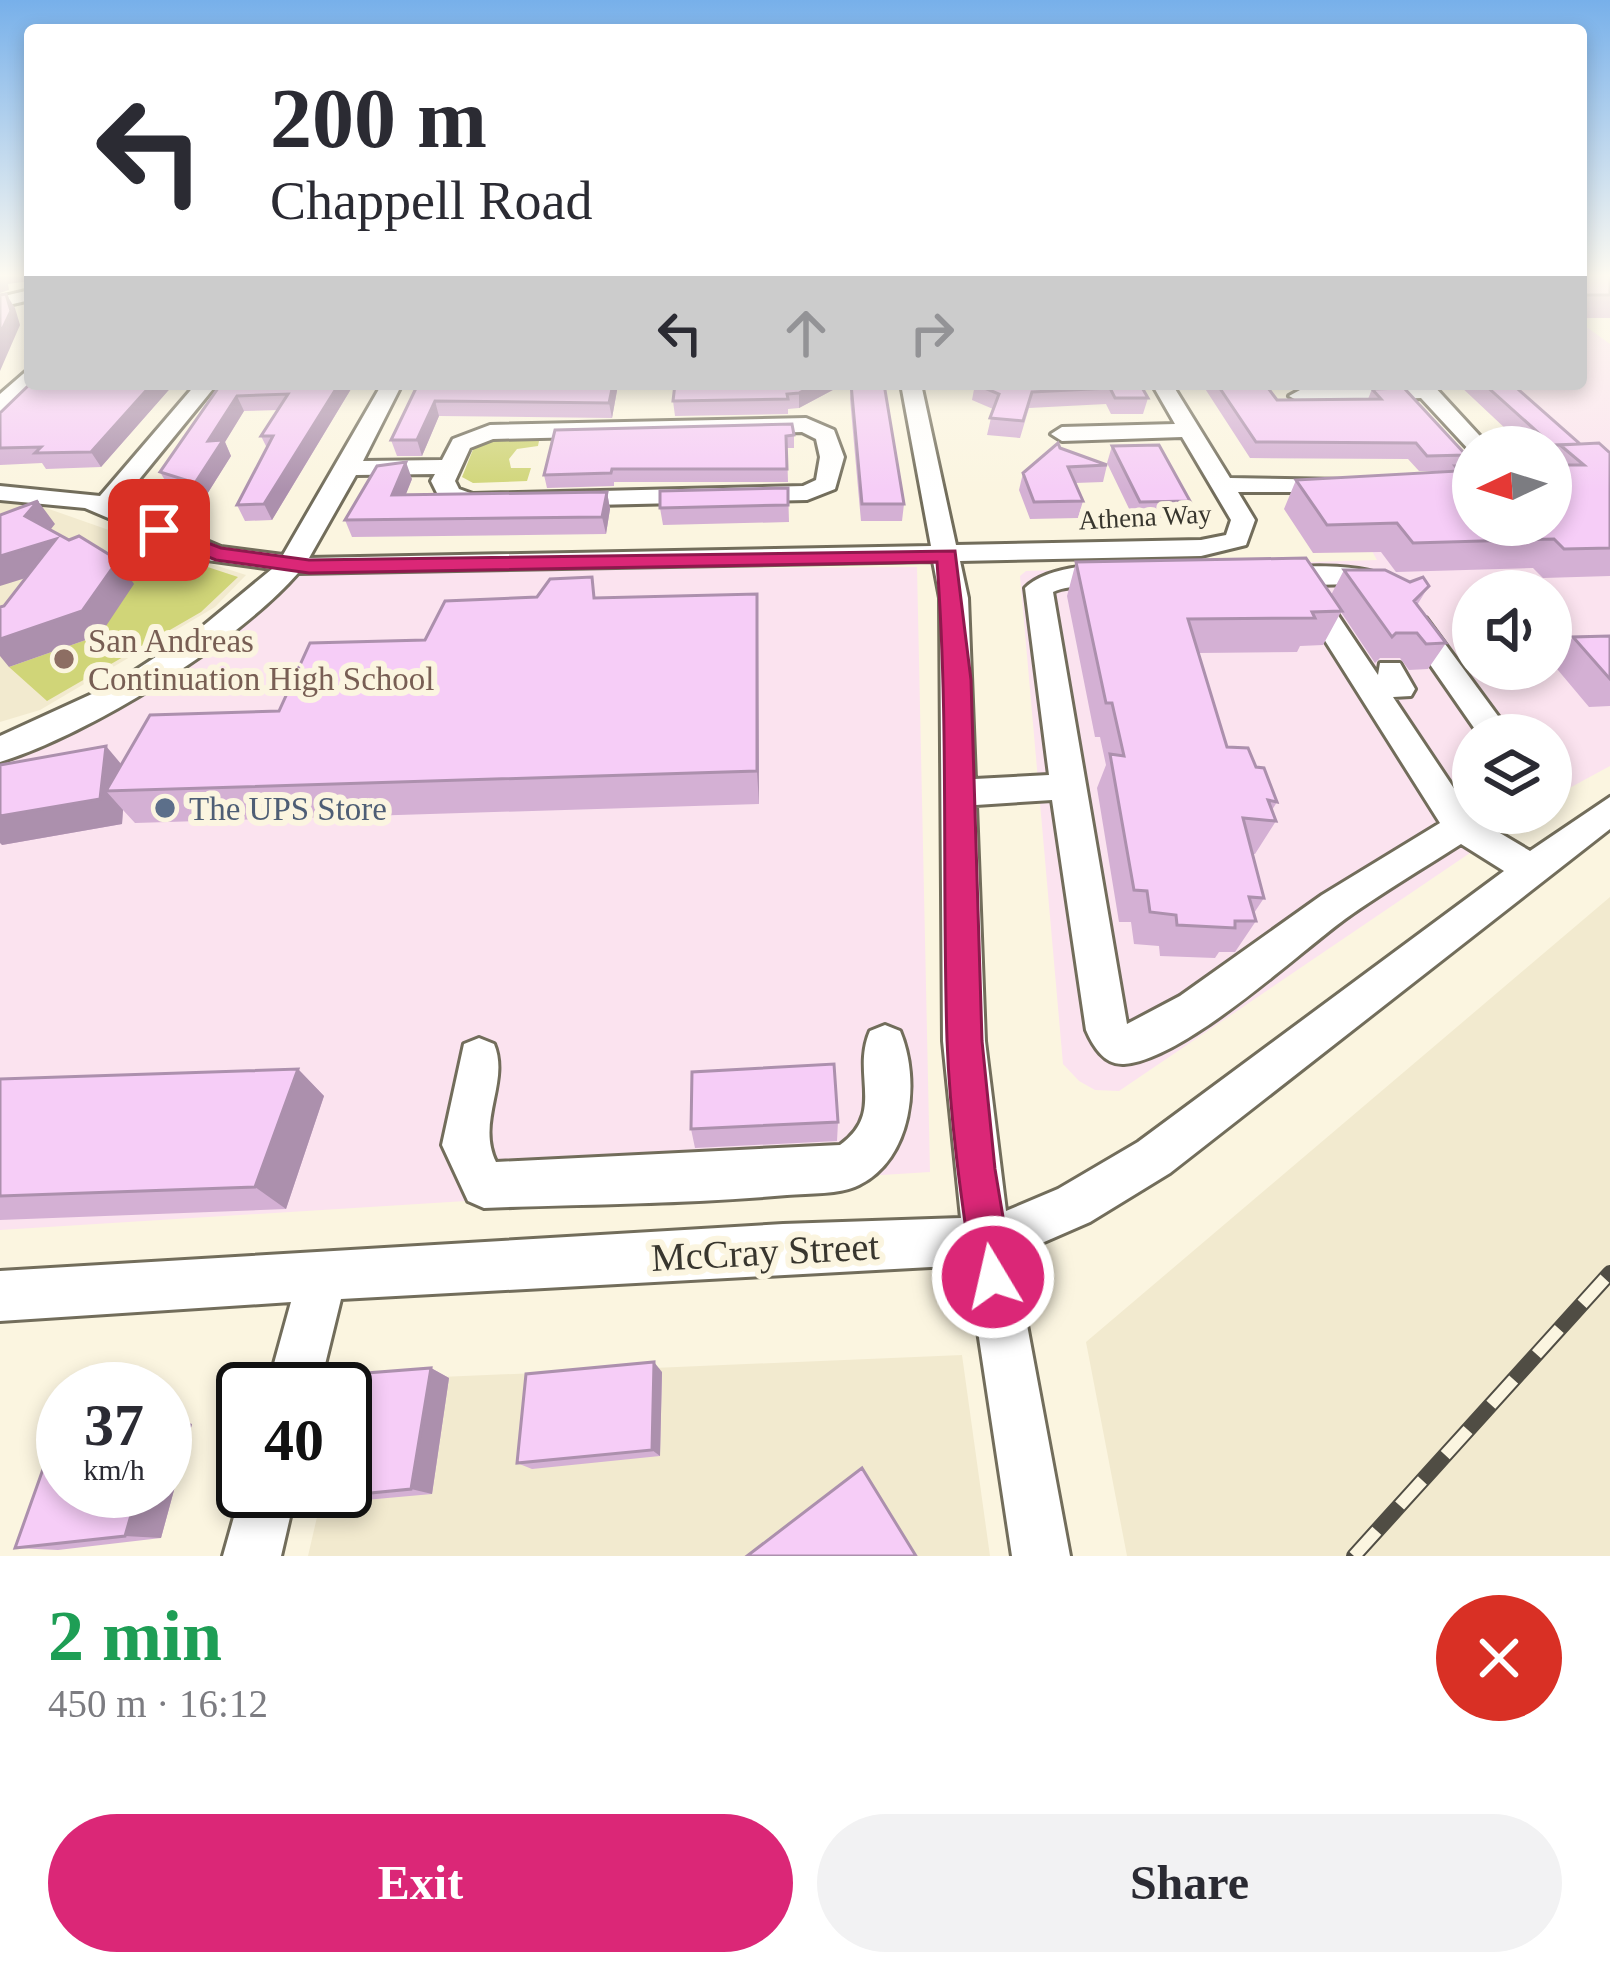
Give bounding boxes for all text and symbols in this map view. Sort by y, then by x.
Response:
icon: left [72,72,228,228]
text: 200 m [270,72,487,165]
text: Chappell Road [270,171,592,231]
icon: left [647,300,713,366]
icon: ahead [773,300,839,366]
icon: right [899,300,965,366]
north arrow [1452,426,1572,546]
map controls [1452,426,1572,834]
pin [108,479,210,581]
icon: arrive [126,497,192,563]
street label: Athena Way [1078,499,1213,535]
button: sound [1452,570,1572,690]
place label: San Andreas Continuation High School [88,623,435,697]
marker: San Andreas Continuation High School [51,646,77,672]
button: layers [1452,714,1572,834]
place label: The UPS Store [189,791,387,827]
marker: The UPS Store [152,795,178,821]
position arrow [930,1214,1056,1340]
street label: McCray Street [650,1224,880,1280]
speed limit sign: 40 [216,1362,372,1518]
text: 37 [84,1392,144,1458]
text: km/h [83,1453,145,1486]
button: close [1436,1595,1562,1721]
text: 2 min [48,1596,222,1676]
text: 450 m · 16:12 [48,1682,268,1725]
button: Exit [48,1814,793,1952]
button: Share [817,1814,1562,1952]

